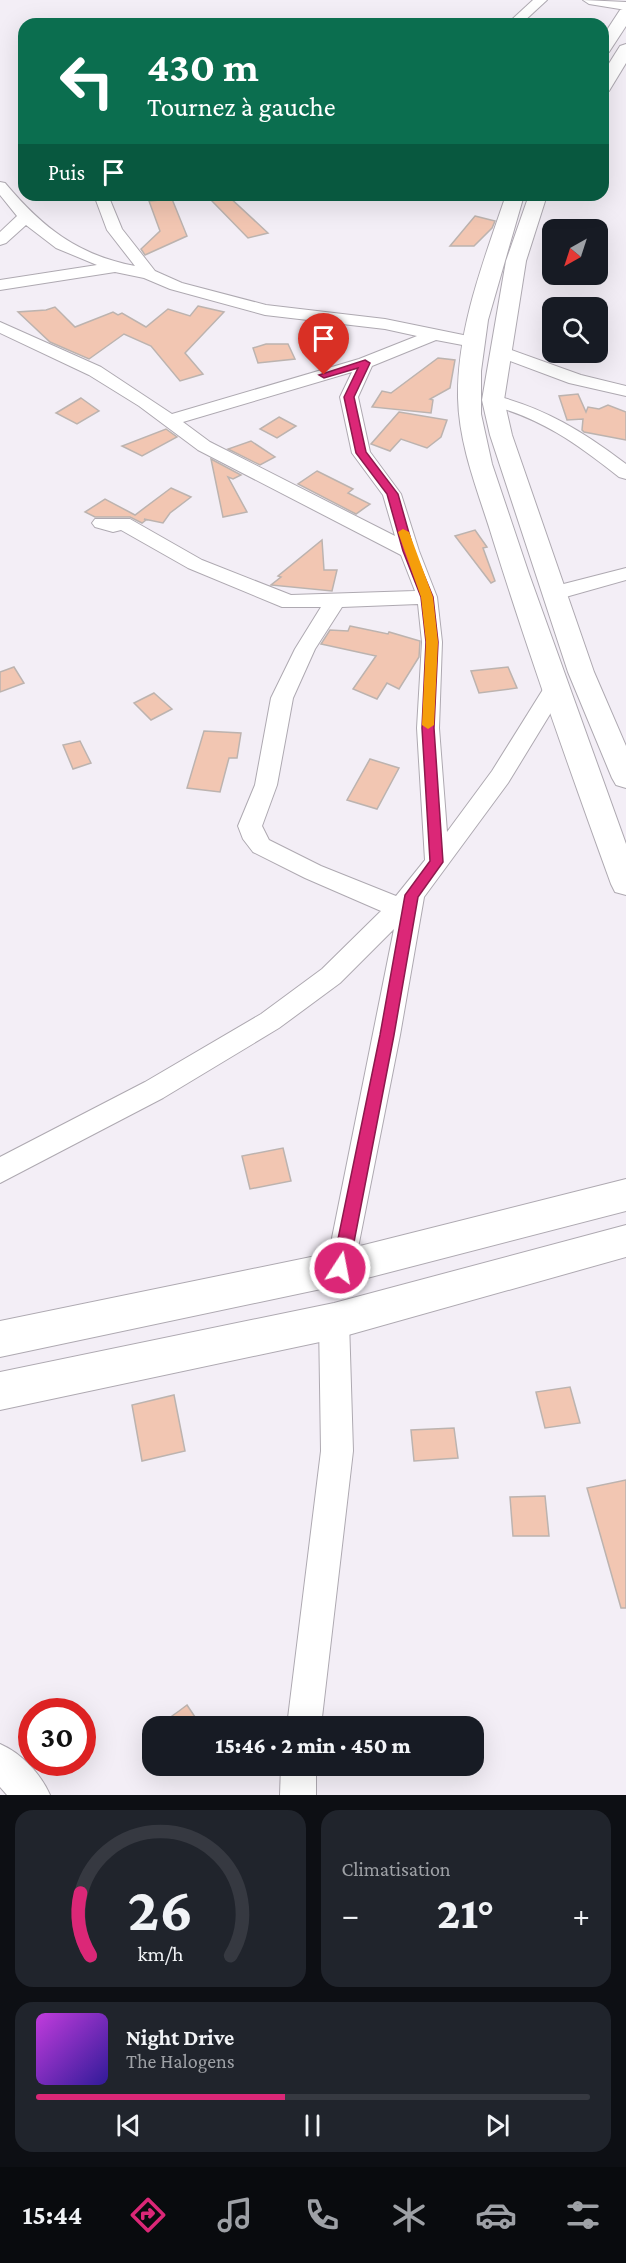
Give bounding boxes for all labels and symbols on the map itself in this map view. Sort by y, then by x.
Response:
north arrow [542,219,608,285]
pin [298,313,349,375]
position arrow [308,1236,372,1300]
speed limit sign: 30 [18,1698,96,1776]

